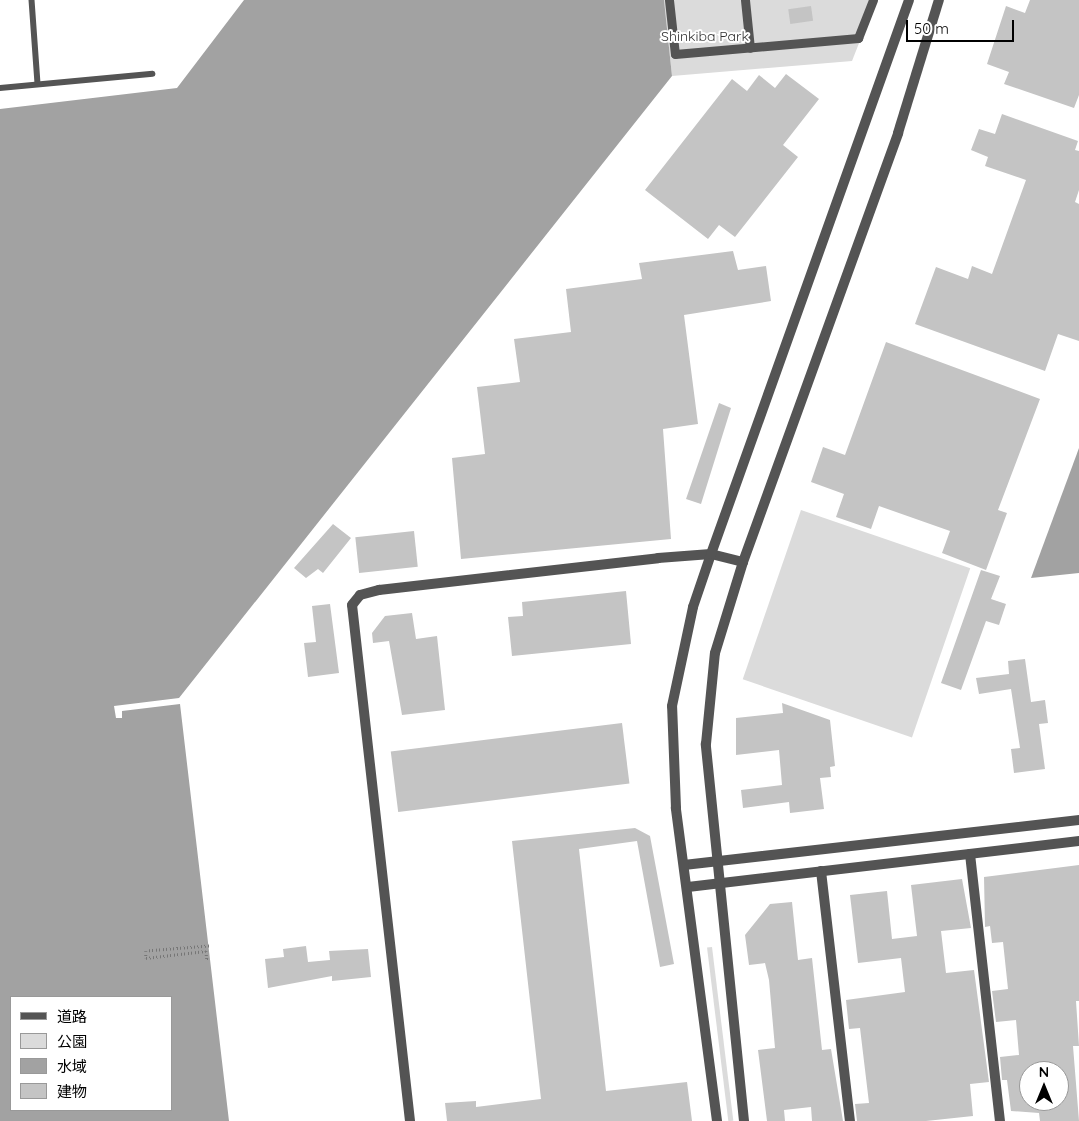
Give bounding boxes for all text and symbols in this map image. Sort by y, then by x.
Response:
scale bar [909,10,1016,42]
text: 50 m [914,19,949,38]
park label: Shinkiba Park [661,28,749,44]
legend [10,996,172,1111]
text: 道路 [57,1007,87,1026]
text: 公園 [57,1032,87,1051]
text: 水域 [57,1057,87,1076]
north arrow [1019,1061,1069,1111]
text: N [1039,1063,1049,1081]
text: 建物 [57,1082,87,1101]

